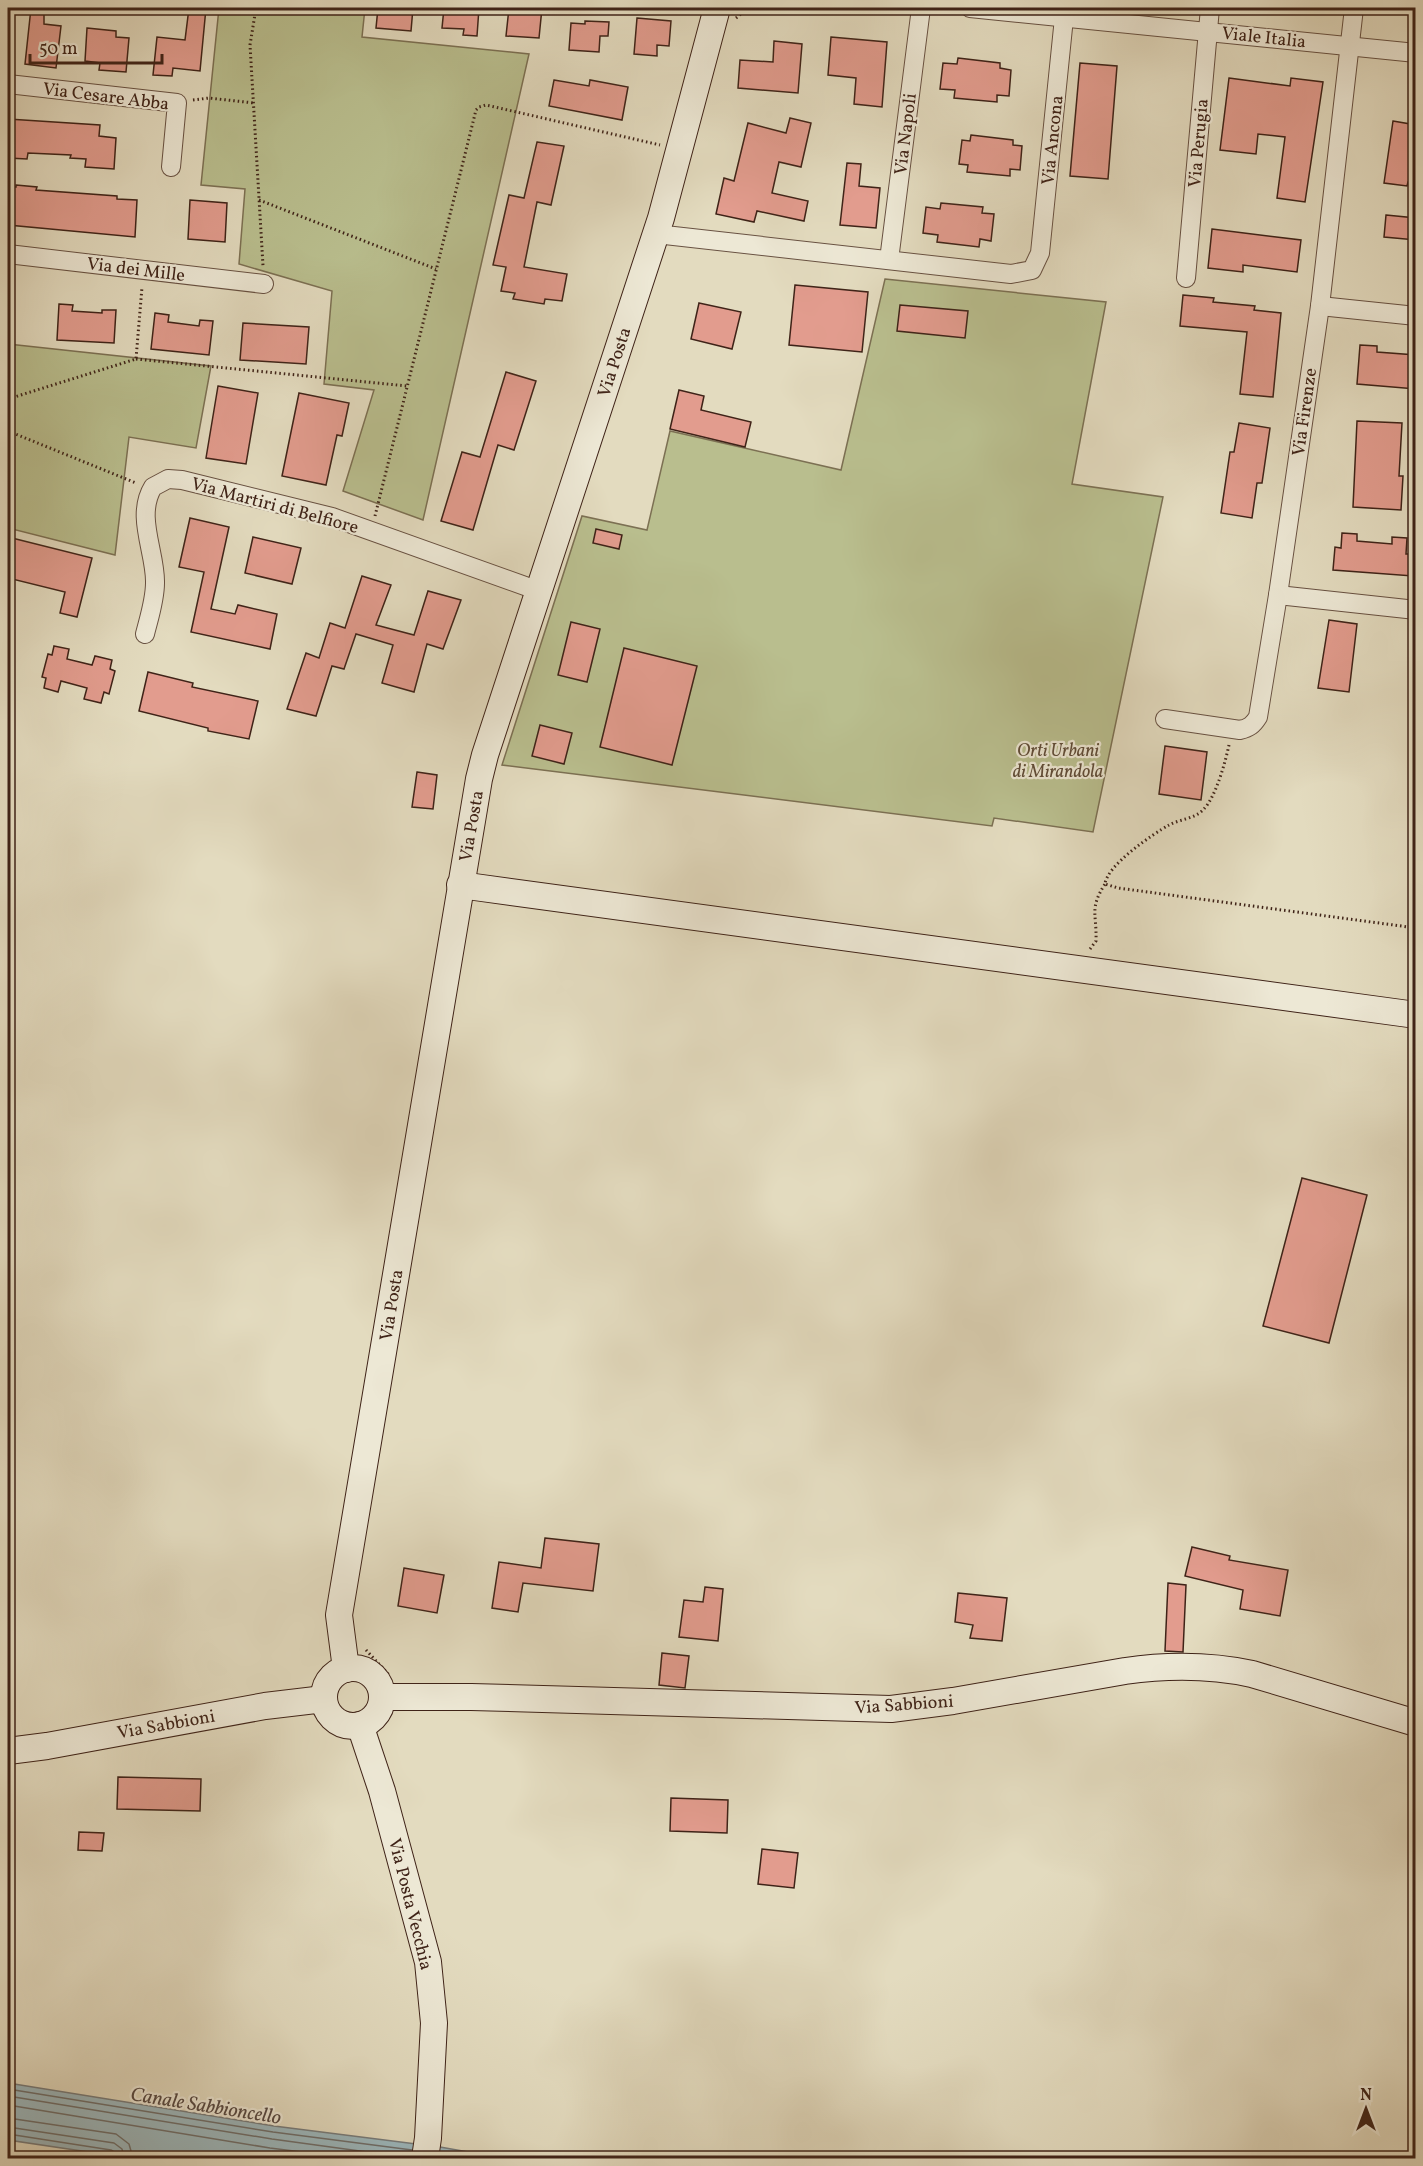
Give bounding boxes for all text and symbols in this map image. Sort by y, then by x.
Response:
street label: Viale Italia [1220,22,1307,55]
scale bar [30,27,162,65]
text: 50 m [39,37,78,62]
street label: Via Cesare Abba [41,77,170,118]
street label: Via Napoli [889,92,924,177]
street label: Via Ancona [1036,94,1071,186]
street label: Via Perugia [1183,98,1216,189]
street label: Via dei Mille [85,252,186,289]
street label: Via Posta [592,324,638,401]
street label: Via Firenze [1287,367,1324,458]
street label: Via Martiri di Belfiore [188,472,361,541]
park label: Orti Urbani di Mirandola [1013,739,1103,785]
street label: Via Posta [454,789,491,864]
street label: Via Posta [374,1268,410,1343]
street label: Via Sabbioni [854,1690,954,1721]
street label: Via Sabbioni [115,1705,217,1746]
street label: Via Posta Vecchia [381,1836,438,1973]
north arrow [1336,2079,1396,2139]
water label: Canale Sabbioncello [128,2081,283,2133]
text: N [1360,2085,1372,2107]

